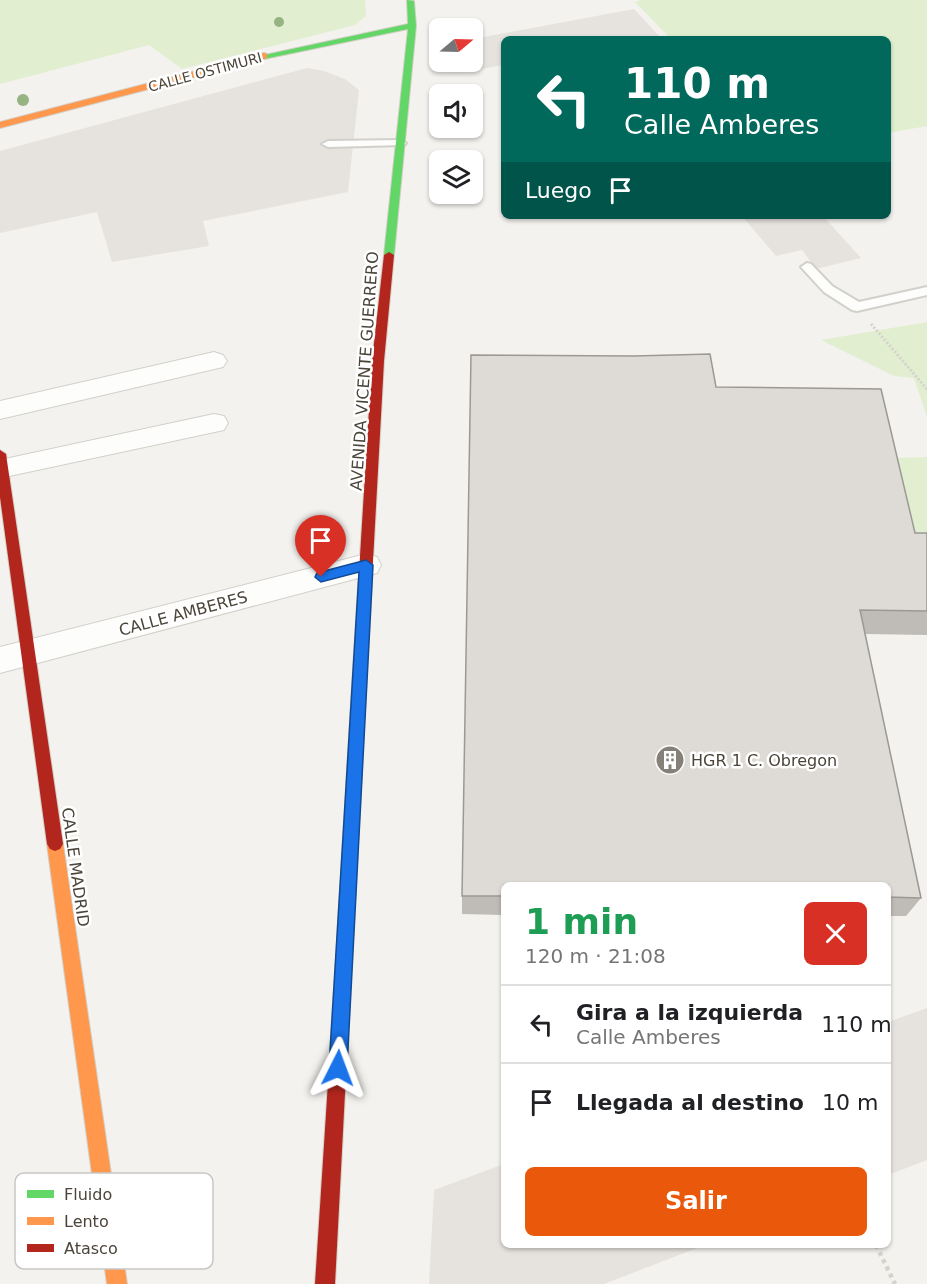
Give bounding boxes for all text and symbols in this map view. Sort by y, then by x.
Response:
north arrow [429,18,483,72]
map controls [429,18,483,204]
street label: CALLE OSTIMURI [146,49,264,95]
text: 110 m [624,59,770,108]
icon: left [525,60,603,138]
button: sound [429,84,483,138]
text: Calle Amberes [624,109,819,140]
button: layers [429,150,483,204]
icon: arrive [604,174,637,207]
text: Luego [525,178,592,203]
street label: AVENIDA VICENTE GUERRERO [347,251,382,491]
pin [295,515,346,577]
icon: arrive [304,524,337,557]
street label: CALLE AMBERES [117,587,250,640]
building icon: HGR 1 C. Obregon [654,744,686,776]
place label: HGR 1 C. Obregon [691,751,837,770]
street label: CALLE MADRID [58,806,93,928]
text: 1 min [525,901,638,942]
button: close [804,902,867,965]
text: 120 m · 21:08 [525,944,666,968]
text: Gira a la izquierda [576,1000,803,1025]
icon: left [525,1008,558,1041]
text: 110 m [821,1012,892,1037]
text: Calle Amberes [576,1025,721,1049]
position arrow [306,1036,370,1100]
icon: arrive [525,1086,558,1119]
text: Llegada al destino [576,1090,804,1115]
text: 10 m [822,1090,878,1115]
button: Salir [525,1167,867,1236]
legend [15,1173,213,1269]
text: Fluido [64,1185,112,1204]
text: Lento [64,1212,109,1231]
text: Atasco [64,1239,118,1258]

